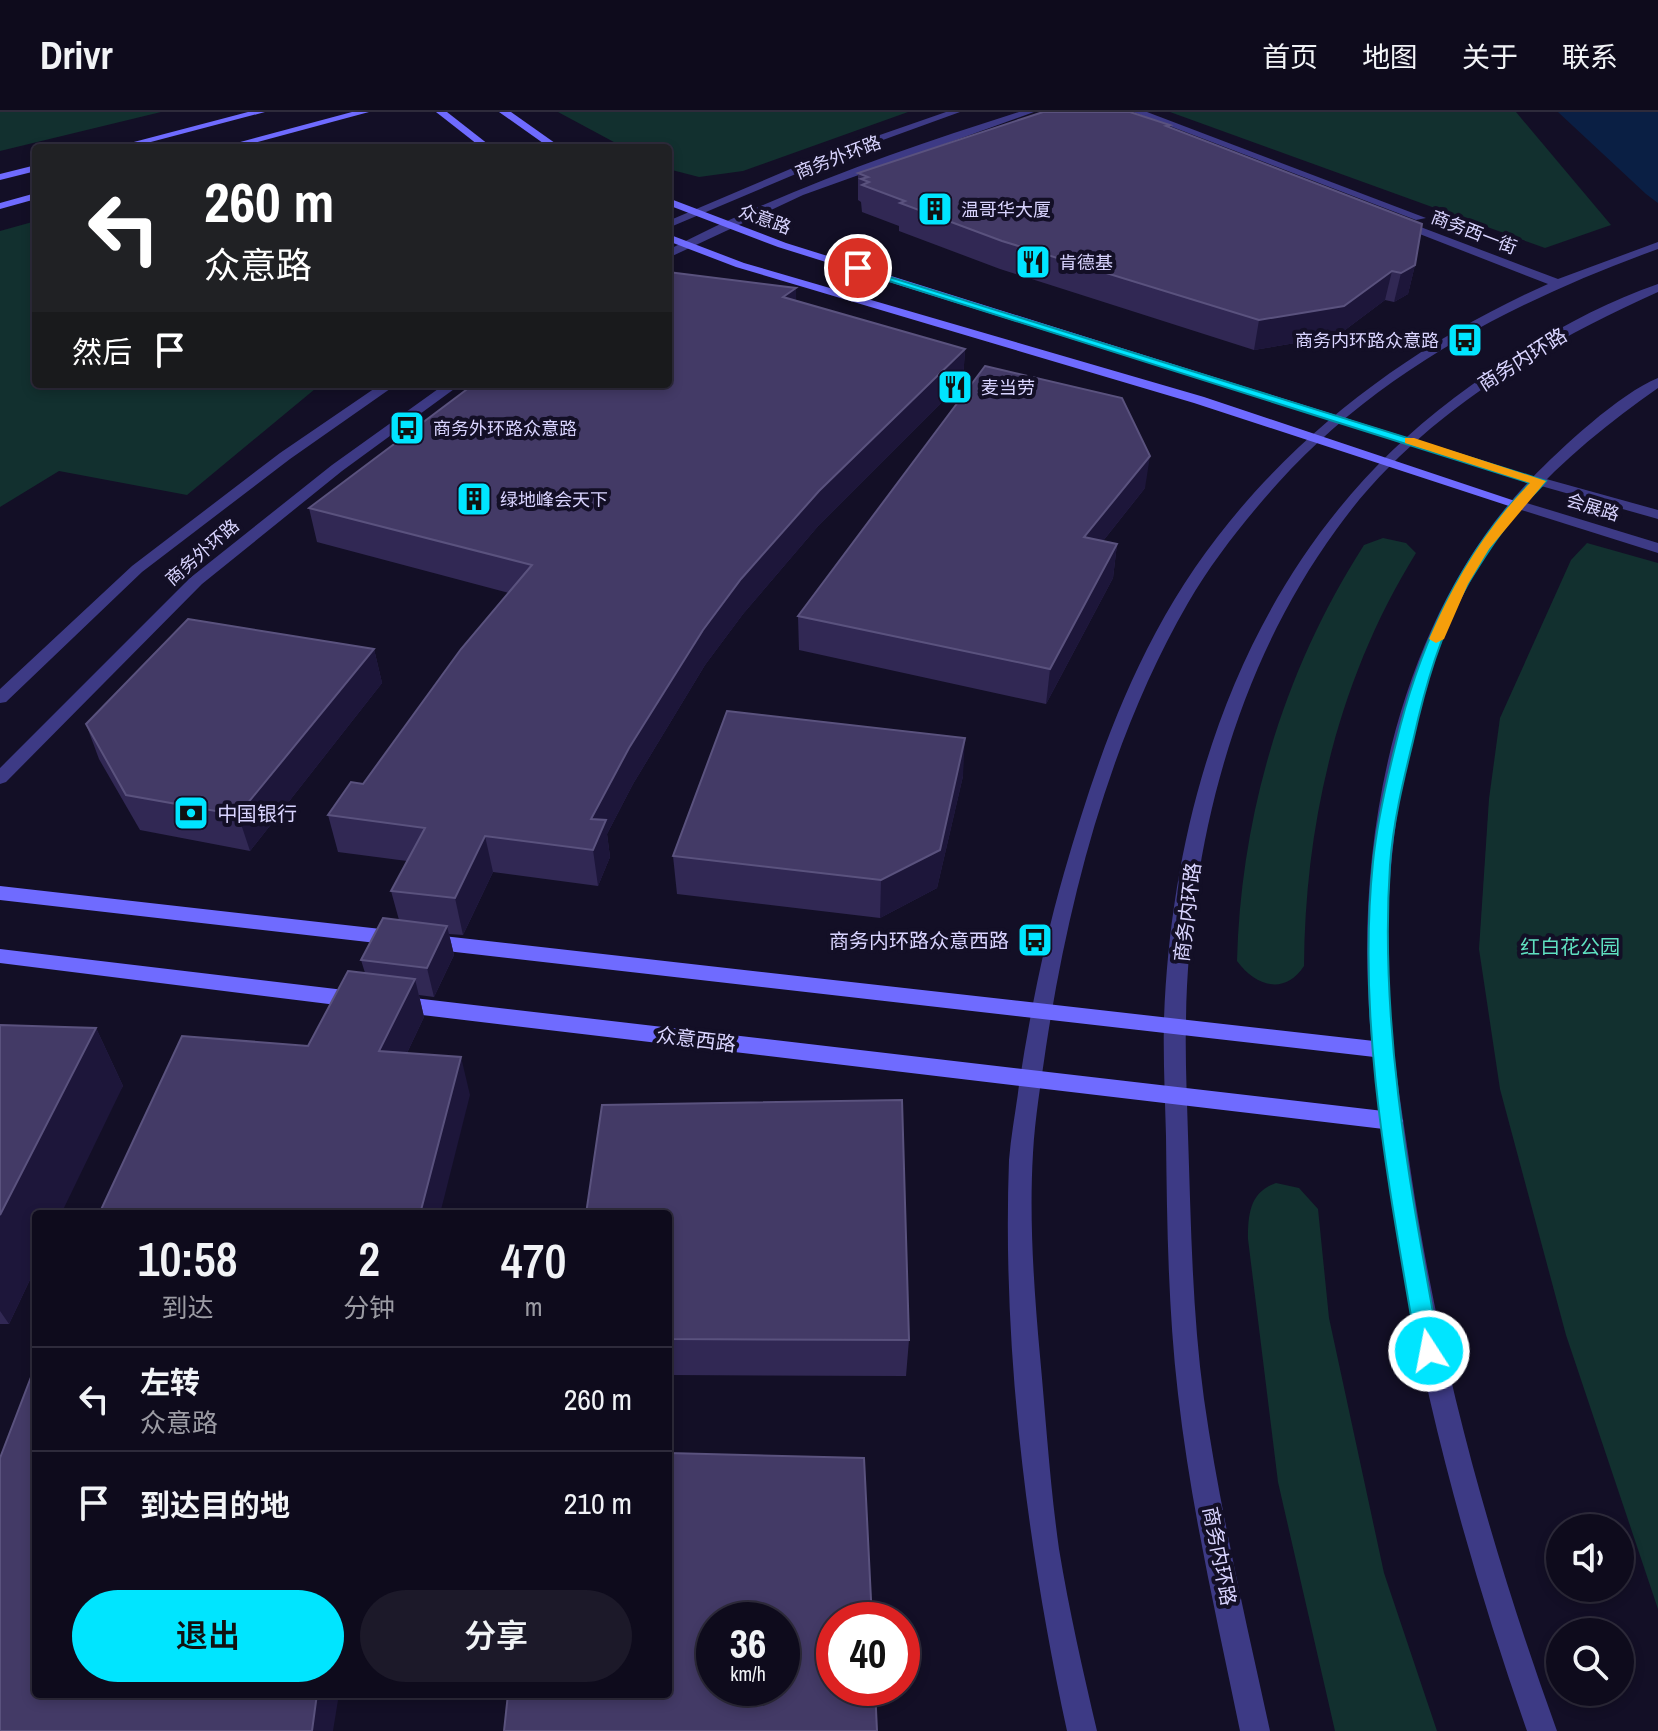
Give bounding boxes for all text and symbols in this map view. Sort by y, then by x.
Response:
text: Drivr [40,30,113,81]
text: 首页 [1262,38,1318,76]
text: 地图 [1362,38,1418,76]
text: 关于 [1462,38,1518,76]
text: 联系 [1562,38,1618,76]
street label: 商务外环路 [792,129,884,185]
text: 260 m [204,164,334,239]
icon: left [72,176,176,280]
building icon: 温哥华大厦 [916,190,954,228]
place label: 温哥华大厦 [961,197,1051,222]
street label: 众意路 [735,198,795,240]
street label: 商务西一街 [1428,204,1520,260]
pin [824,234,892,302]
text: 众意路 [204,241,312,289]
restaurant icon: 肯德基 [1014,243,1052,281]
icon: arrive [836,246,880,290]
place label: 肯德基 [1059,250,1113,275]
bus stop icon: 商务内环路众意路 [1446,321,1484,359]
street label: 商务内环路 [1472,321,1572,397]
icon: arrive [148,328,192,372]
place label: 商务内环路众意路 [1295,328,1439,353]
text: 然后 [72,332,132,372]
restaurant icon: 麦当劳 [936,368,974,406]
place label: 麦当劳 [981,375,1035,400]
bus stop icon: 商务外环路众意路 [388,409,426,447]
place label: 商务外环路众意路 [433,416,577,441]
building icon: 绿地峰会天下 [455,480,493,518]
place label: 绿地峰会天下 [500,487,608,512]
street label: 会展路 [1564,487,1622,527]
street label: 商务外环路 [160,513,244,591]
bank icon: 中国银行 [172,794,210,832]
place label: 中国银行 [217,800,297,827]
street label: 商务内环路 [1168,861,1206,963]
bus stop icon: 商务内环路众意西路 [1016,921,1054,959]
place label: 商务内环路众意西路 [829,927,1009,954]
park label: 红白花公园 [1520,933,1620,960]
street label: 众意西路 [655,1021,737,1057]
text: 10:58 [138,1226,238,1291]
text: 2 [358,1226,380,1291]
text: 470 [501,1228,566,1293]
text: m [525,1289,542,1324]
text: 到达 [162,1290,214,1325]
text: 分钟 [343,1290,395,1325]
position arrow [1387,1309,1471,1393]
text: 左转 [140,1362,200,1402]
icon: left [72,1377,116,1421]
text: 260 m [564,1379,632,1419]
text: 众意路 [140,1405,218,1440]
icon: arrive [72,1481,116,1525]
text: 210 m [564,1483,632,1523]
text: 到达目的地 [140,1485,290,1525]
street label: 商务内环路 [1197,1504,1243,1608]
map controls [1546,1514,1634,1706]
button: sound [1546,1514,1634,1602]
button: 退出 [72,1590,344,1682]
button: 分享 [360,1590,632,1682]
speed limit sign: 40 [816,1602,920,1706]
text: 36 [730,1617,766,1670]
button: search [1546,1618,1634,1706]
text: km/h [730,1660,766,1687]

